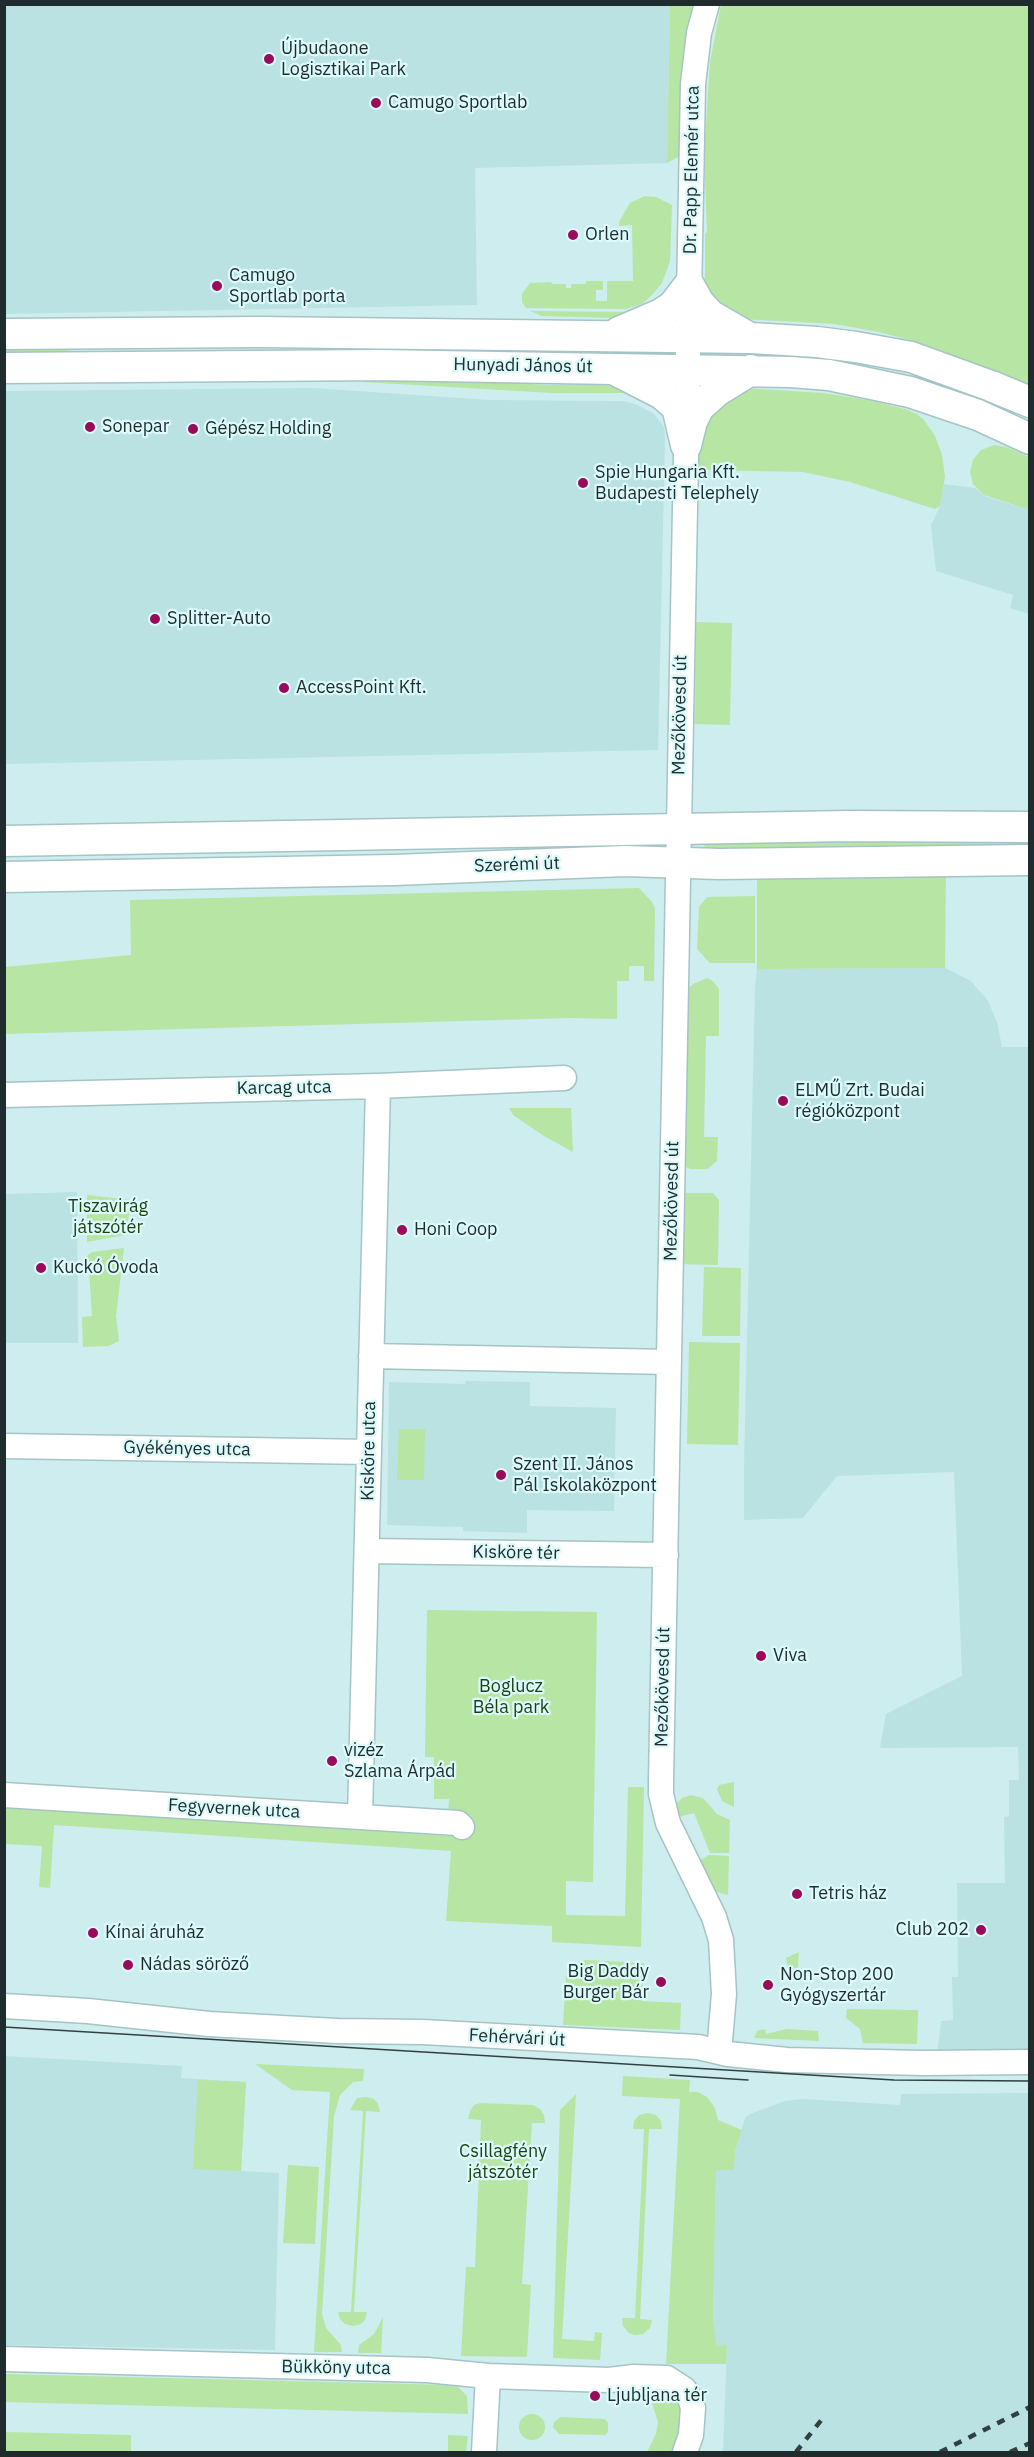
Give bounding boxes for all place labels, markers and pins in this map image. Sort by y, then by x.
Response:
place label: Újbudaone Logisztikai Park [281,38,406,80]
marker: Újbudaone Logisztikai Park [262,52,276,66]
place label: Camugo Sportlab [388,92,527,114]
marker: Camugo Sportlab [369,96,383,110]
place label: Orlen [585,224,629,246]
marker: Orlen [566,228,580,242]
place label: Camugo Sportlab porta [229,265,345,308]
marker: Camugo Sportlab porta [210,279,224,293]
place label: Sonepar [102,416,169,438]
place label: Gépész Holding [205,418,331,440]
marker: Sonepar [83,420,97,434]
marker: Gépész Holding [186,422,200,436]
place label: Spie Hungaria Kft. Budapesti Telephely [595,462,759,504]
marker: Spie Hungaria Kft. Budapesti Telephely [576,476,590,490]
place label: Splitter-Auto [167,608,271,630]
marker: Splitter-Auto [148,612,162,626]
place label: AccessPoint Kft. [296,677,427,699]
marker: AccessPoint Kft. [277,681,291,695]
place label: ELMŰ Zrt. Budai régióközpont [795,1080,925,1122]
marker: ELMŰ Zrt. Budai régióközpont [776,1094,790,1108]
place label: Honi Coop [414,1219,498,1241]
marker: Honi Coop [395,1223,409,1237]
place label: Kuckó Óvoda [53,1257,159,1279]
marker: Kuckó Óvoda [34,1261,48,1275]
place label: Szent II. János Pál Iskolaközpont [513,1454,657,1496]
marker: Szent II. János Pál Iskolaközpont [494,1468,508,1482]
place label: Viva [773,1645,807,1667]
marker: Viva [754,1649,768,1663]
place label: vizéz Szlama Árpád [344,1740,456,1782]
marker: vizéz Szlama Árpád [325,1754,339,1768]
place label: Tetris ház [809,1883,887,1905]
marker: Tetris ház [790,1887,804,1901]
place label: Club 202 [896,1919,969,1941]
place label: Kínai áruház [105,1922,204,1944]
marker: Club 202 [974,1923,988,1937]
marker: Kínai áruház [86,1926,100,1940]
place label: Nádas söröző [140,1954,249,1976]
marker: Nádas söröző [121,1958,135,1972]
place label: Big Daddy Burger Bár [563,1961,649,2004]
place label: Non-Stop 200 Gyógyszertár [780,1964,894,2006]
marker: Big Daddy Burger Bár [654,1975,668,1989]
marker: Non-Stop 200 Gyógyszertár [761,1978,775,1992]
place label: Ljubljana tér [607,2385,707,2407]
marker: Ljubljana tér [588,2389,602,2403]

